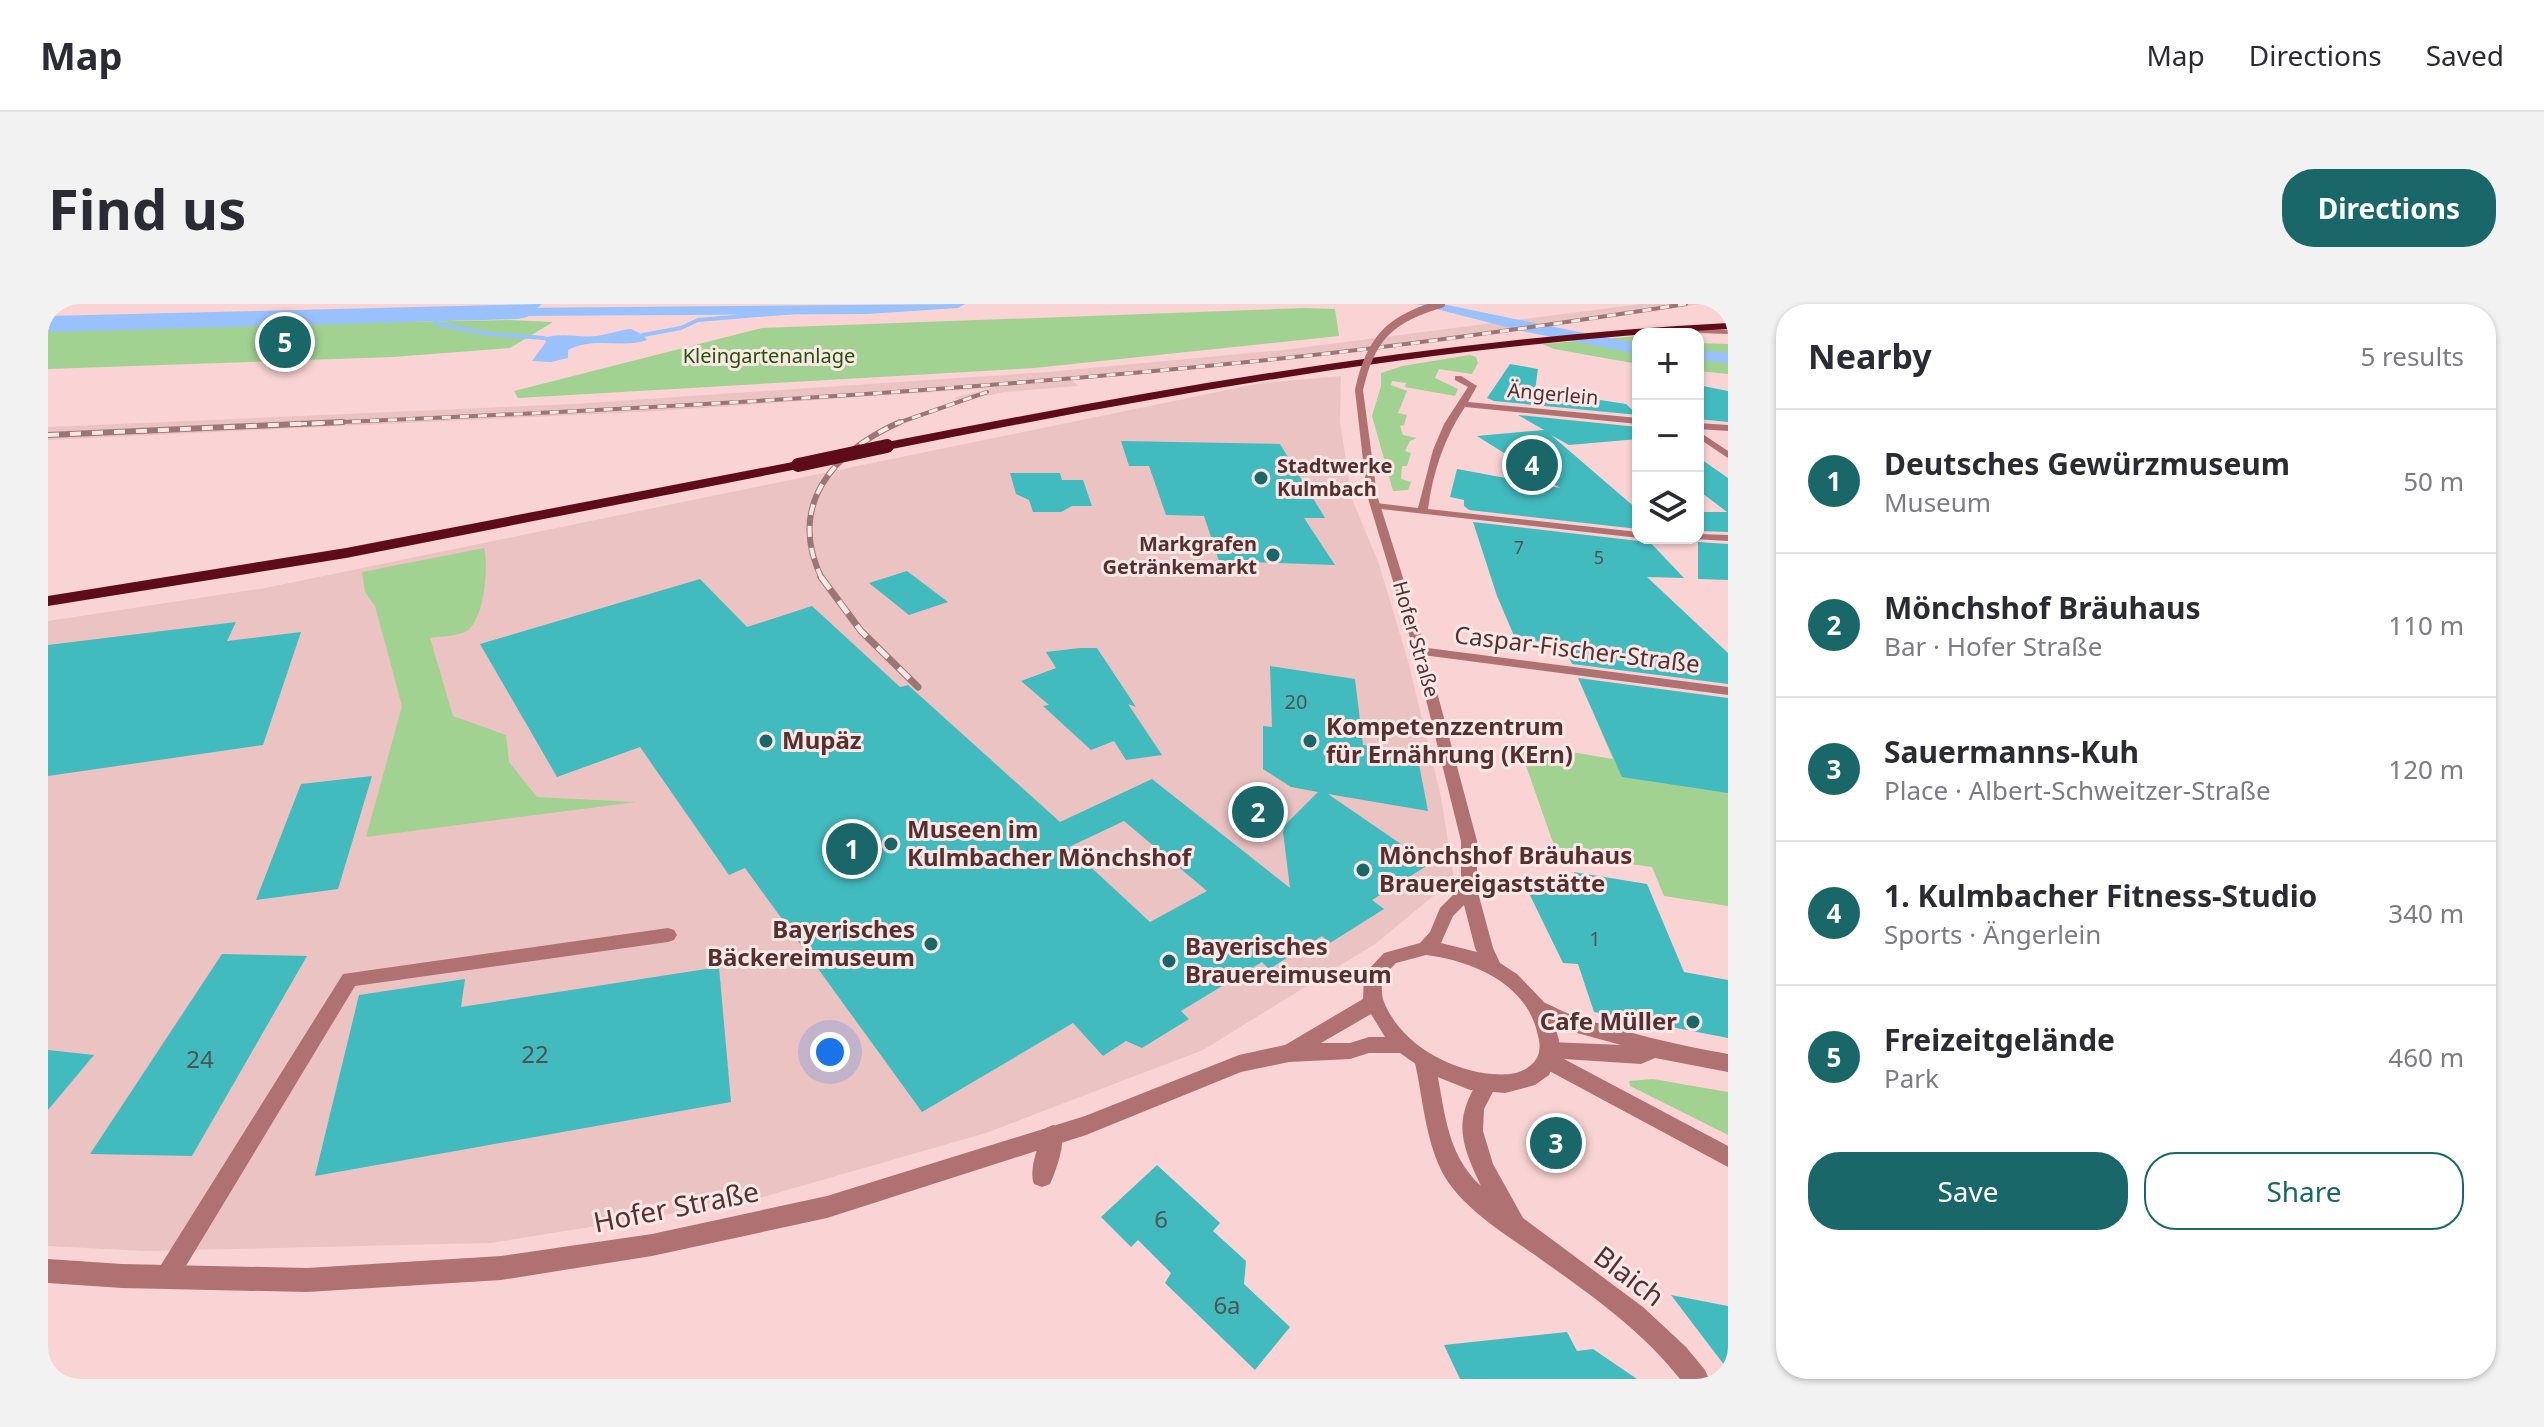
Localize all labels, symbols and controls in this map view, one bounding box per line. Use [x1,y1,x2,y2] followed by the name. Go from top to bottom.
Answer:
[40,29,123,81] text: Map
[2146,36,2205,74] text: Map
[2249,36,2382,74] text: Directions
[2426,36,2504,74] text: Saved
[2282,169,2496,247] button: Directions
[48,170,246,246] text: Find us
[259,312,311,372] pin: 5
[1632,328,1704,544] map controls
[1632,328,1704,400] button: +
[1808,333,1932,379] text: Nearby
[2360,338,2464,374] text: 5 results
[683,342,855,369] park label: Kleingartenanlage
[1507,376,1600,411] street label: Ängerlein
[1632,400,1704,472] button: −
[1506,435,1558,495] pin: 4
[1884,443,2290,484] text: Deutsches Gewürzmuseum
[1277,452,1392,502] place label: Stadtwerke Kulmbach
[1827,463,1841,499] text: 1
[2403,463,2464,499] text: 50 m
[1252,469,1270,487] marker: Stadtwerke Kulmbach
[1632,472,1704,544] button: layers
[1884,484,1991,520] text: Museum
[1103,530,1257,580] place label: Markgrafen Getränkemarkt
[1514,535,1524,559] house number: 7
[1594,545,1604,569] house number: 5
[1264,546,1282,564] marker: Markgrafen Getränkemarkt
[1387,578,1446,700] street label: Hofer Straße
[1884,587,2201,628] text: Mönchshof Bräuhaus
[1827,607,1841,643] text: 2
[2388,607,2464,643] text: 110 m
[1453,617,1702,680] street label: Caspar-Fischer-Straße
[1884,628,2102,664] text: Bar · Hofer Straße
[1285,688,1307,715] house number: 20
[1326,709,1573,770] place label: Kompetenzzentrum für Ernährung (KErn)
[782,723,862,756] place label: Mupäz
[1884,731,2139,772] text: Sauermanns-Kuh
[757,732,775,750] marker: Mupäz
[1301,732,1319,750] marker: Kompetenzzentrum für Ernährung (KErn)
[1827,751,1841,787] text: 3
[2388,751,2464,787] text: 120 m
[1884,772,2271,808] text: Place · Albert-Schweitzer-Straße
[1232,782,1284,842] pin: 2
[907,812,1193,873] place label: Museen im Kulmbacher Mönchshof
[826,819,878,879] pin: 1
[882,835,900,853] marker: Museen im Kulmbacher Mönchshof
[1379,838,1632,899] place label: Mönchshof Bräuhaus Brauereigaststätte
[1354,861,1372,879] marker: Mönchshof Bräuhaus Brauereigaststätte
[1884,875,2317,916] text: 1. Kulmbacher Fitness-Studio
[1827,895,1841,931] text: 4
[2388,895,2464,931] text: 340 m
[707,912,915,973] place label: Bayerisches Bäckereimuseum
[1884,916,2101,952] text: Sports · Ängerlein
[1589,925,1601,952] house number: 1
[1185,929,1392,990] place label: Bayerisches Brauereimuseum
[922,935,940,953] marker: Bayerisches Bäckereimuseum
[1160,952,1178,970] marker: Bayerisches Brauereimuseum
[1540,1004,1677,1037] place label: Cafe Müller
[1684,1013,1702,1031] marker: Cafe Müller
[1884,1019,2115,1060] text: Freizeitgelände
[810,1032,850,1072] your location
[521,1037,549,1070] house number: 22
[1827,1039,1841,1075] text: 5
[2388,1039,2464,1075] text: 460 m
[186,1042,214,1075] house number: 24
[1884,1060,1939,1096] text: Park
[1530,1113,1582,1173] pin: 3
[1808,1152,2128,1230] button: Save
[2144,1152,2464,1230] button: Share
[590,1171,762,1241] street label: Hofer Straße
[1154,1202,1168,1235] house number: 6
[1587,1236,1673,1314] street label: Blaich
[1213,1288,1241,1321] house number: 6a

